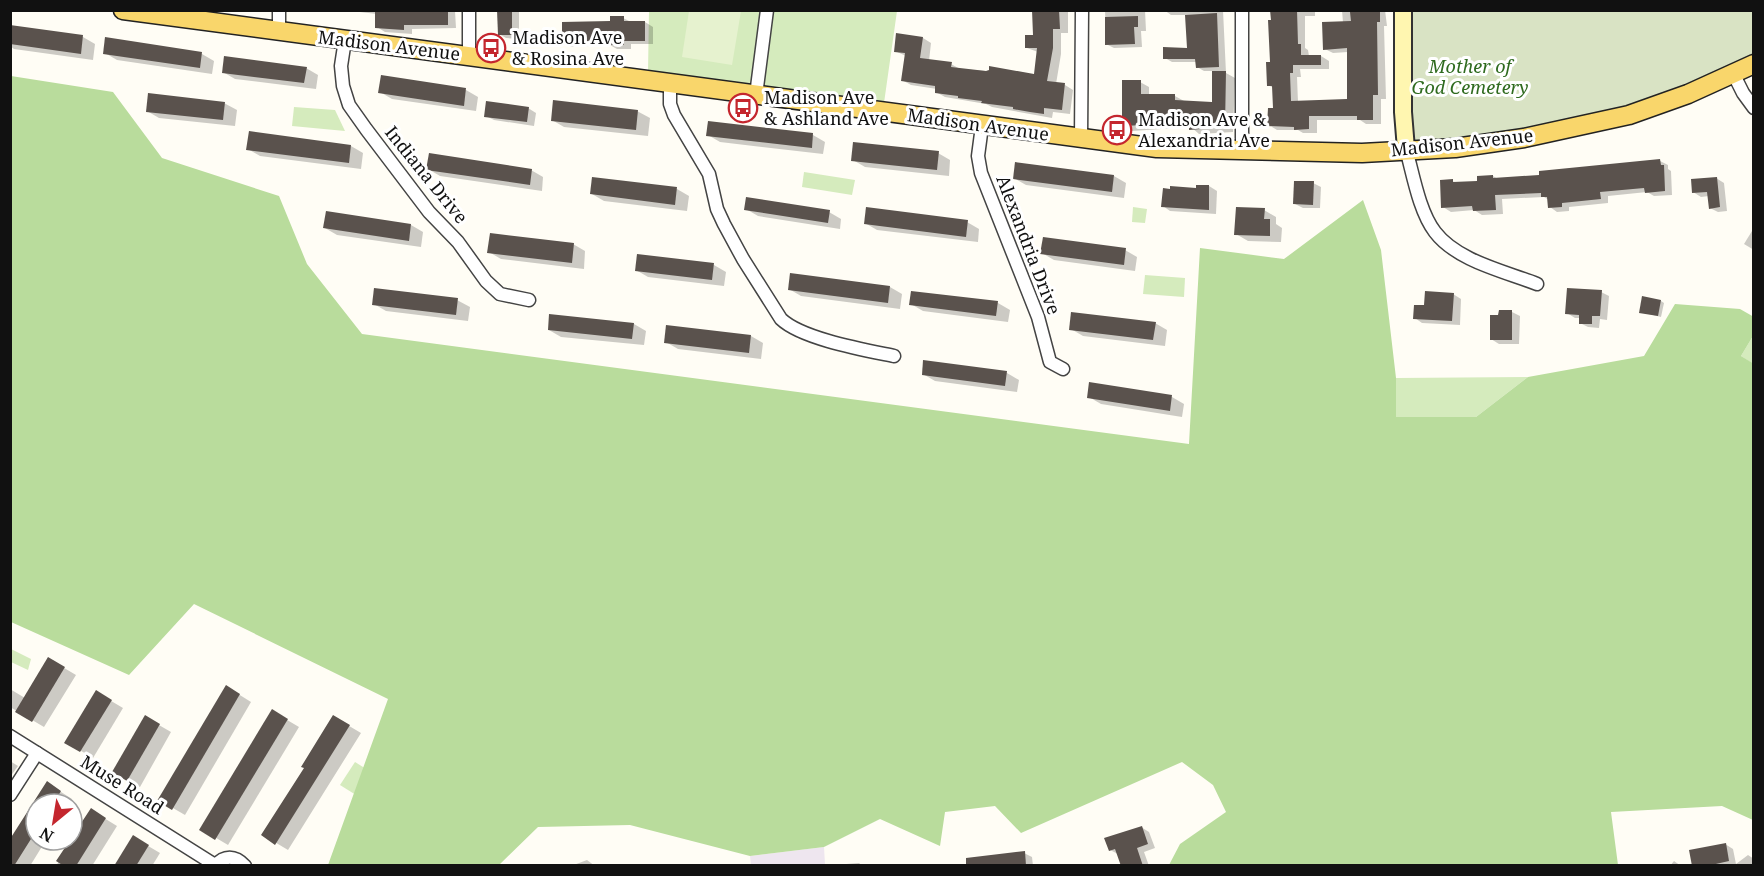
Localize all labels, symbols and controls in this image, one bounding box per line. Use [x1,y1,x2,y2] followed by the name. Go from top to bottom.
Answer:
[317,24,462,66] street label: Madison Avenue
[512,25,624,70] place label: Madison Ave & Rosina Ave
[475,32,507,64] bus stop icon: Madison Ave & Rosina Ave
[1412,54,1528,99] park label: Mother of God Cemetery
[764,85,889,130] place label: Madison Ave & Ashland Ave
[727,92,759,124] bus stop icon: Madison Ave & Ashland Ave
[906,102,1051,146] street label: Madison Avenue
[1138,107,1270,152] place label: Madison Ave & Alexandria Ave
[1101,114,1133,146] bus stop icon: Madison Ave & Alexandria Ave
[380,121,474,228] street label: Indiana Drive
[1390,123,1534,161] street label: Madison Avenue
[991,171,1067,318] street label: Alexandria Drive
[76,749,169,819] street label: Muse Road
[24,792,84,852] north arrow
[35,822,57,848] text: N

